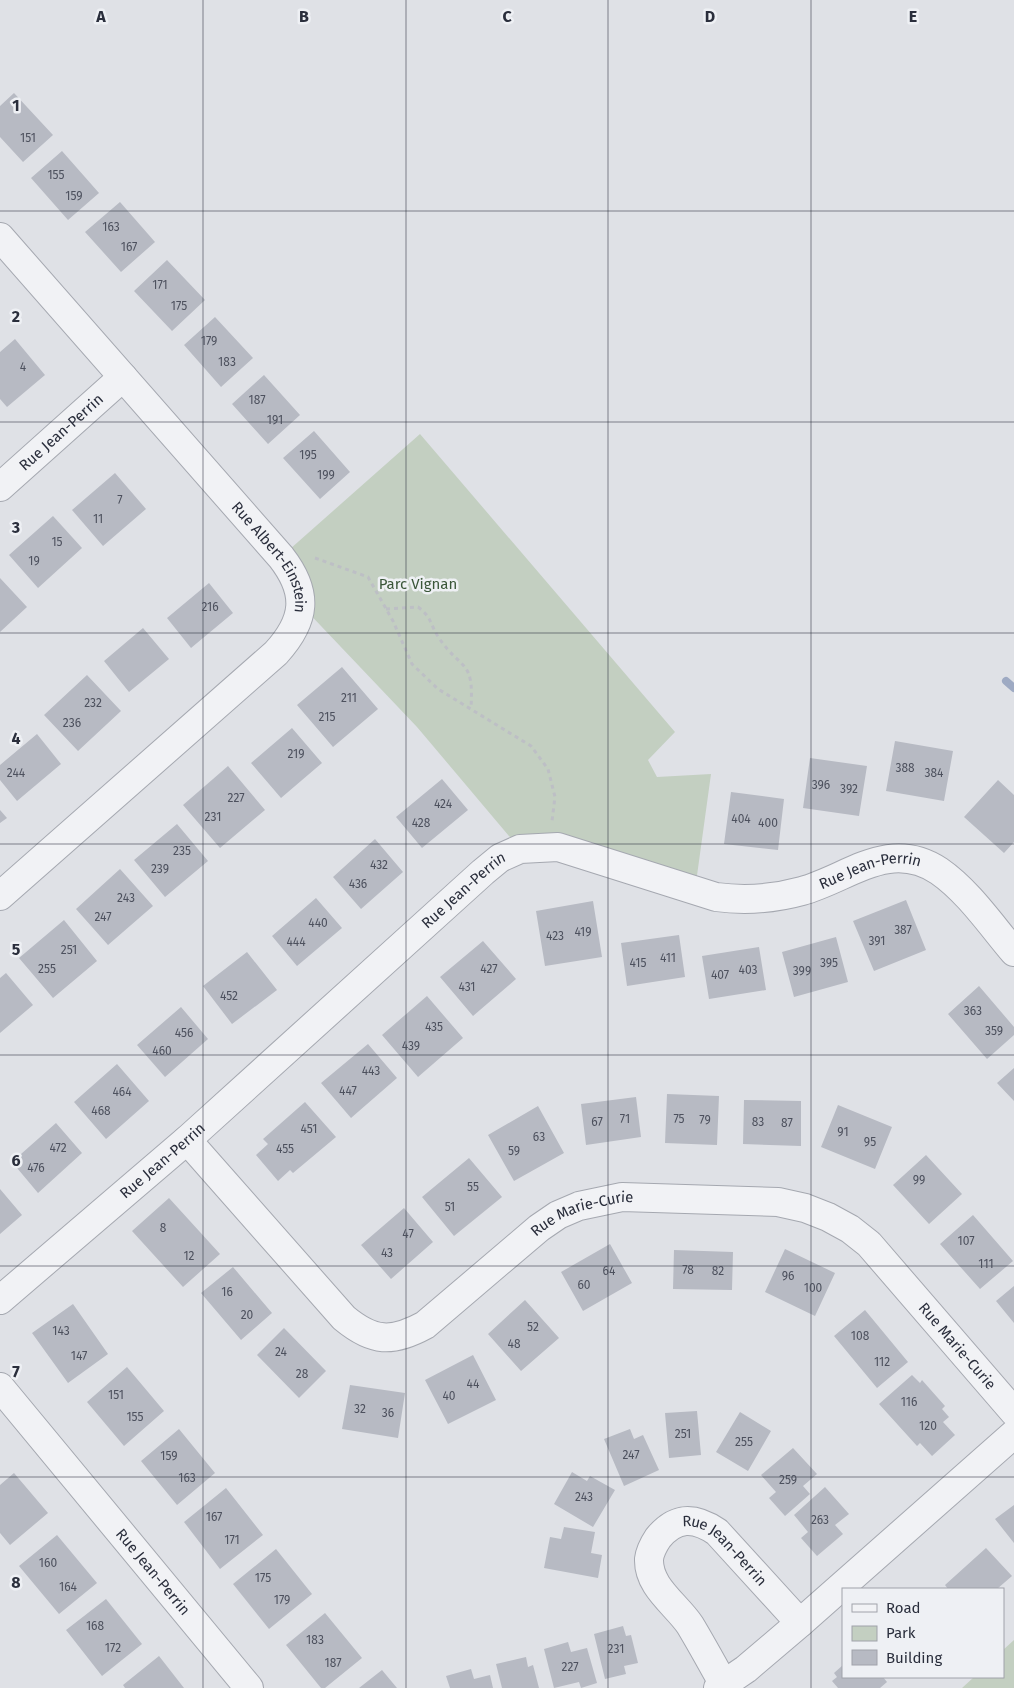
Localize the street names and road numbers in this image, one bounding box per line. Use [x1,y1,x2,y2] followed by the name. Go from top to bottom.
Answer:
[15,390,107,475] street label: Rue Jean-Perrin
[228,498,309,614] street label: Rue Albert-Einstein
[418,848,508,932] street label: Rue Jean-Perrin
[816,849,923,893] street label: Rue Jean-Perrin
[116,1119,209,1202] street label: Rue Jean-Perrin
[527,1188,634,1240] street label: Rue Marie-Curie
[915,1299,1000,1393] street label: Rue Marie-Curie
[682,1512,771,1590] street label: Rue Jean-Perrin
[112,1525,194,1619] street label: Rue Jean-Perrin

